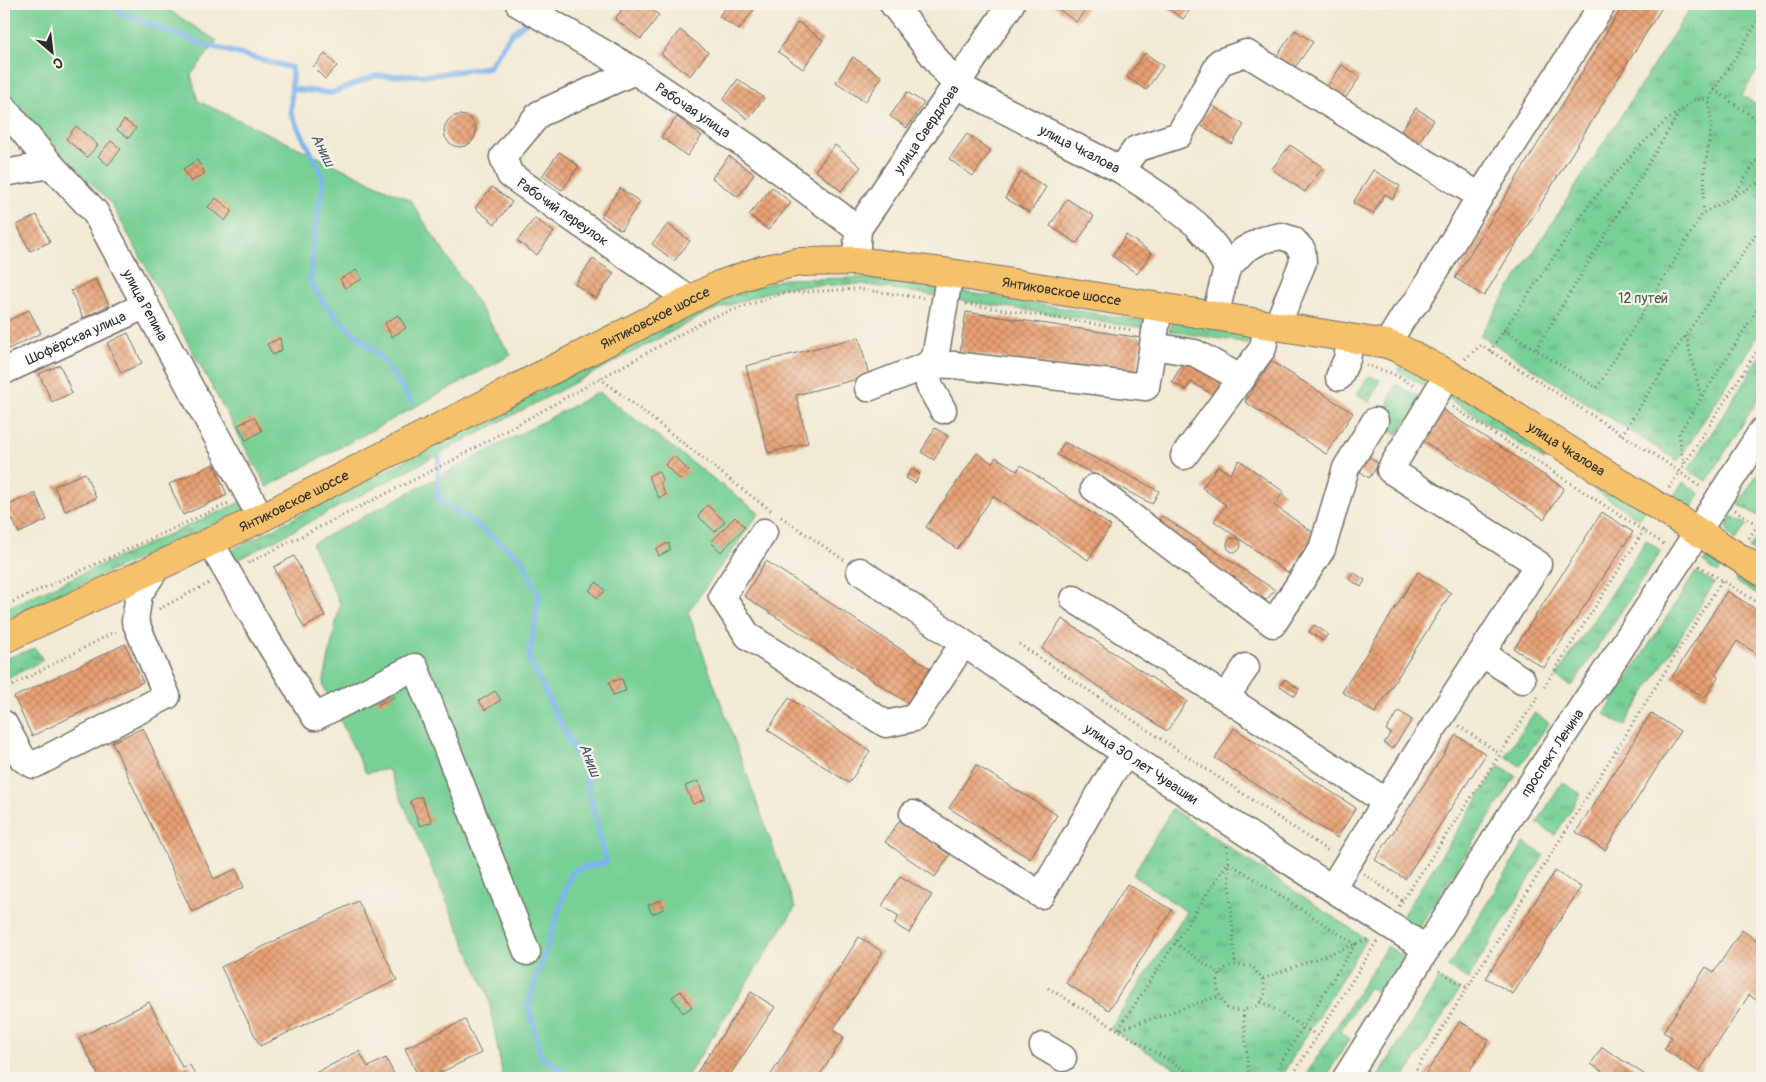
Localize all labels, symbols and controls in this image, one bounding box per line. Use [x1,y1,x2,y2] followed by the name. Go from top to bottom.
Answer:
[28,28,78,78] north arrow
[50,54,66,73] text: С
[652,79,734,142] street label: Рабочая улица
[890,82,963,178] street label: улица Свердлова
[1036,121,1123,177] street label: улица Чкалова
[306,131,339,171] water label: Аниш
[514,175,612,250] street label: Рабочий переулок
[118,266,171,344] street label: улица Репина
[1001,274,1122,310] street label: Янтиковское шоссе
[598,283,713,353] street label: Янтиковское шоссе
[1618,290,1668,307] park label: 12 путей
[23,308,129,369] street label: Шофёрская улица
[1523,418,1608,480] street label: улица Чкалова
[237,467,352,536] street label: Янтиковское шоссе
[1517,706,1587,800] street label: проспект Ленина
[1080,720,1201,808] street label: улица 30 лет Чувашии
[574,741,605,781] water label: Аниш

